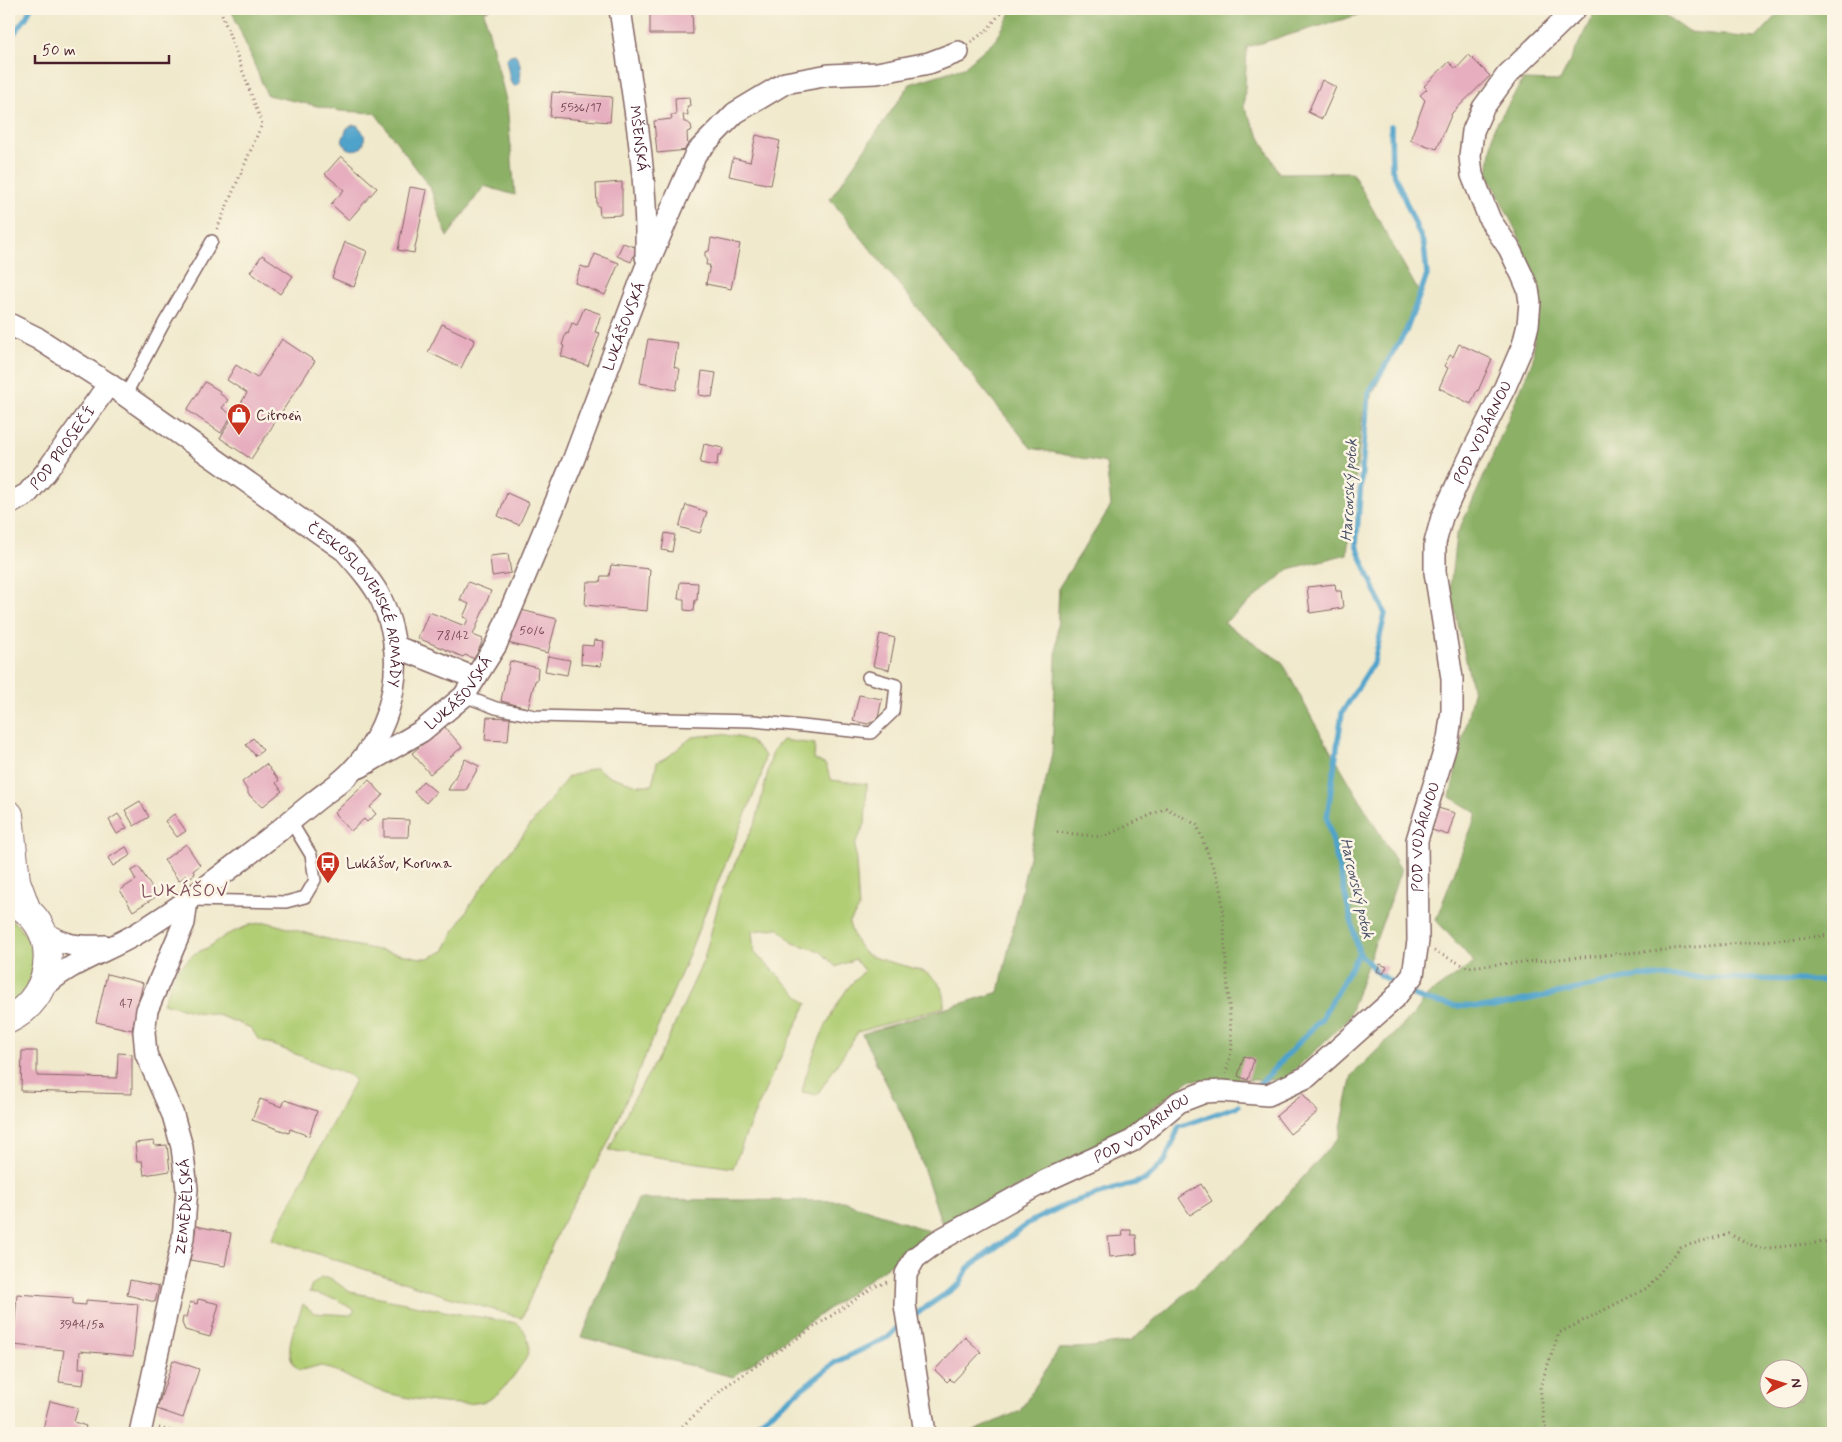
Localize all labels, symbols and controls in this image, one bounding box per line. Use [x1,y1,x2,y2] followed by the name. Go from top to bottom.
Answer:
[35,32,169,64] scale bar
[42,41,76,61] text: 50 m
[560,100,602,116] house number: 5536/17
[624,104,653,173] street label: MŠENSKÁ
[599,279,651,374] street label: LUKÁŠOVSKÁ
[1449,378,1517,487] street label: POD VODÁRNOU
[26,402,101,494] street label: POD PROSEČÍ
[226,402,252,436] shop icon: Citroën
[256,406,302,426] place label: Citroën
[1336,438,1363,542] water label: Harcovský potok
[302,517,405,688] street label: ČESKOSLOVENSKÉ ARMÁDY
[519,623,545,639] house number: 50/6
[437,628,469,644] house number: 78/42
[421,652,497,735] street label: LUKÁŠOVSKÁ
[1408,780,1445,892] street label: POD VODÁRNOU
[1335,836,1378,941] water label: Harcovský potok
[315,850,341,884] bus stop icon: Lukášov, Koruna
[346,854,453,874] place label: Lukášov, Koruna
[141,879,229,903] district label: LUKÁŠOV
[119,996,133,1012] house number: 47
[1091,1090,1192,1168] street label: POD VODÁRNOU
[170,1157,198,1257] street label: ZEMĚDĚLSKÁ
[59,1317,105,1333] house number: 3944/5a
[1760,1360,1810,1410] north arrow
[1787,1378,1805,1388] text: N

